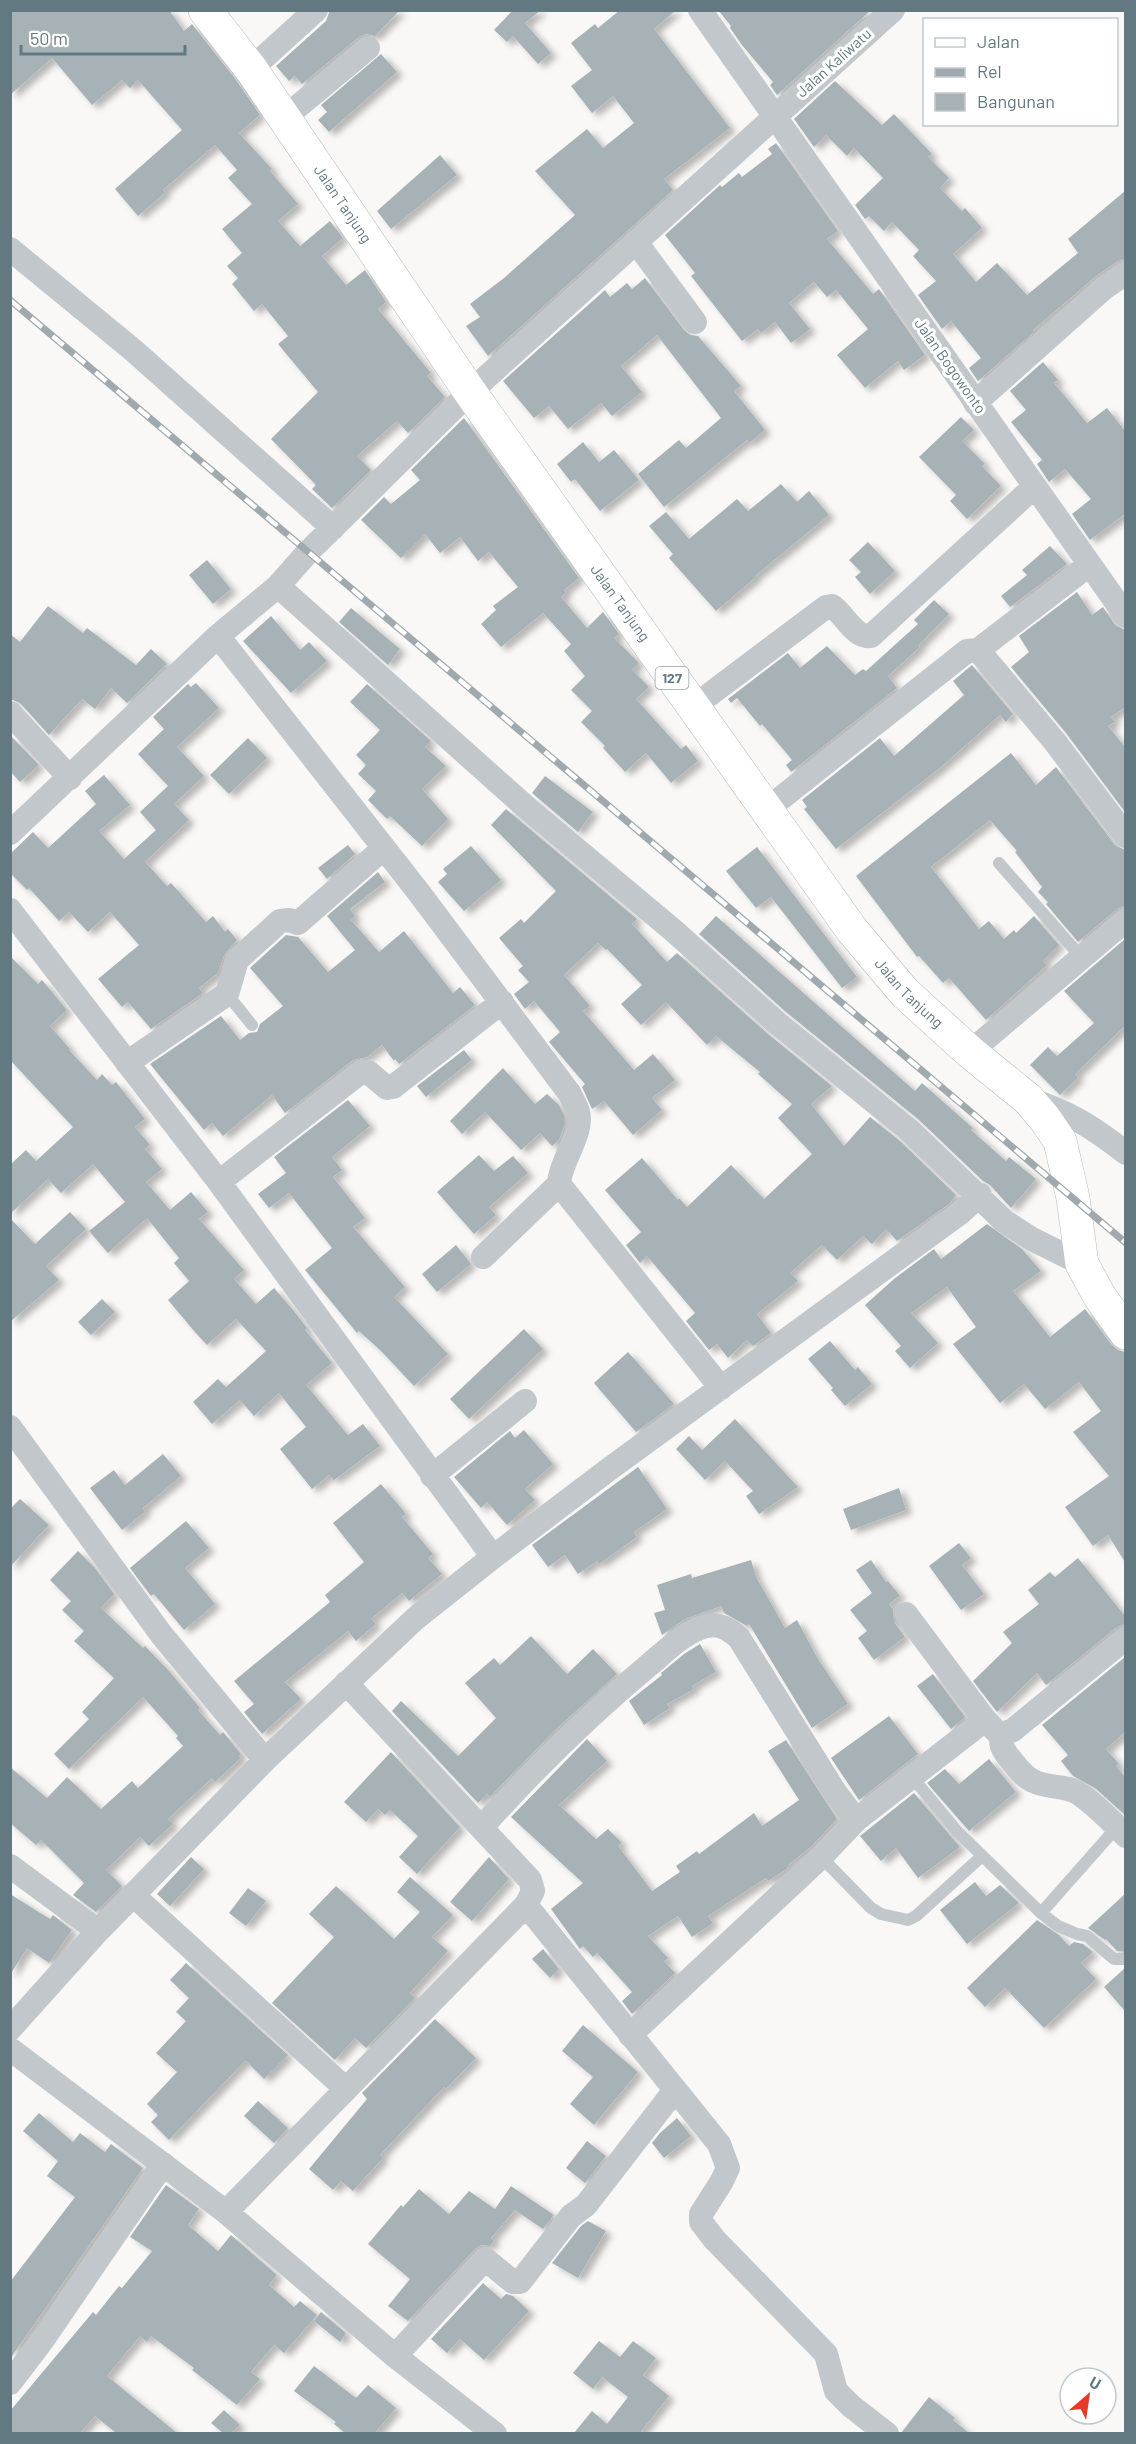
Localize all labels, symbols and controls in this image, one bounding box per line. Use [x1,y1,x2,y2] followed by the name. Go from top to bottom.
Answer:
[21,18,184,56] scale bar
[923,18,1118,126] legend
[792,24,874,101] street label: Jalan Kaliwatu
[30,27,68,49] text: 50 m
[977,30,1020,52] text: Jalan
[977,60,1002,82] text: Rel
[977,90,1055,112] text: Bangunan
[311,161,376,246] street label: Jalan Tanjung
[911,314,990,417] street label: Jalan Bogowonto
[587,560,654,645] street label: Jalan Tanjung
[656,667,688,689] road number: 127
[872,954,947,1031] street label: Jalan Tanjung
[1058,2366,1118,2426] north arrow
[1087,2372,1105,2393] text: U

